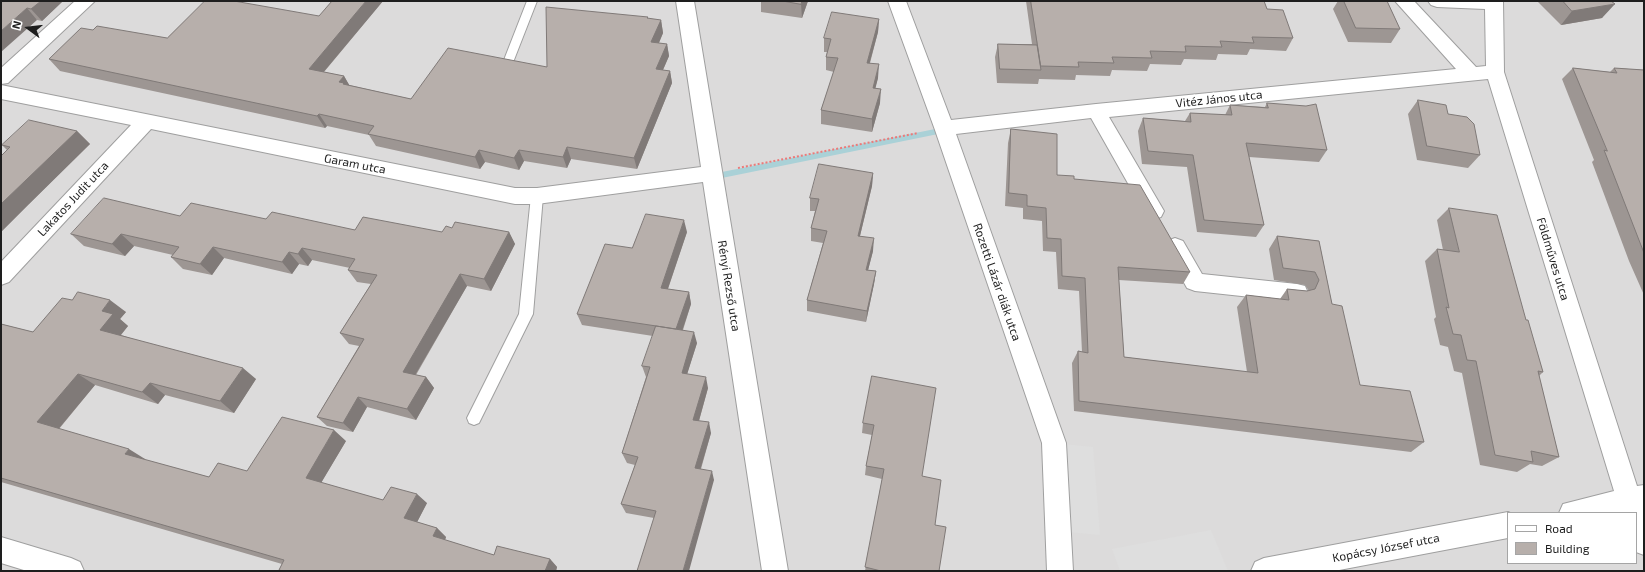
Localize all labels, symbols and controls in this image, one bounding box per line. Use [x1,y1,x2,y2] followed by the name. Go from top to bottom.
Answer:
[8,8,48,48] north arrow
[9,19,23,30] text: N
[1175,87,1263,111] street label: Vitéz János utca
[323,151,387,177] street label: Garam utca
[34,158,112,240] street label: Lakatos Judit utca
[1534,216,1572,302] street label: Földműves utca
[970,221,1024,343] street label: Rozetti Lázár diák utca
[715,239,743,333] street label: Rényi Rezső utca
[1507,512,1637,564] legend
[1545,521,1573,535] text: Road
[1331,531,1441,565] street label: Kopácsy József utca
[1545,541,1589,555] text: Building

